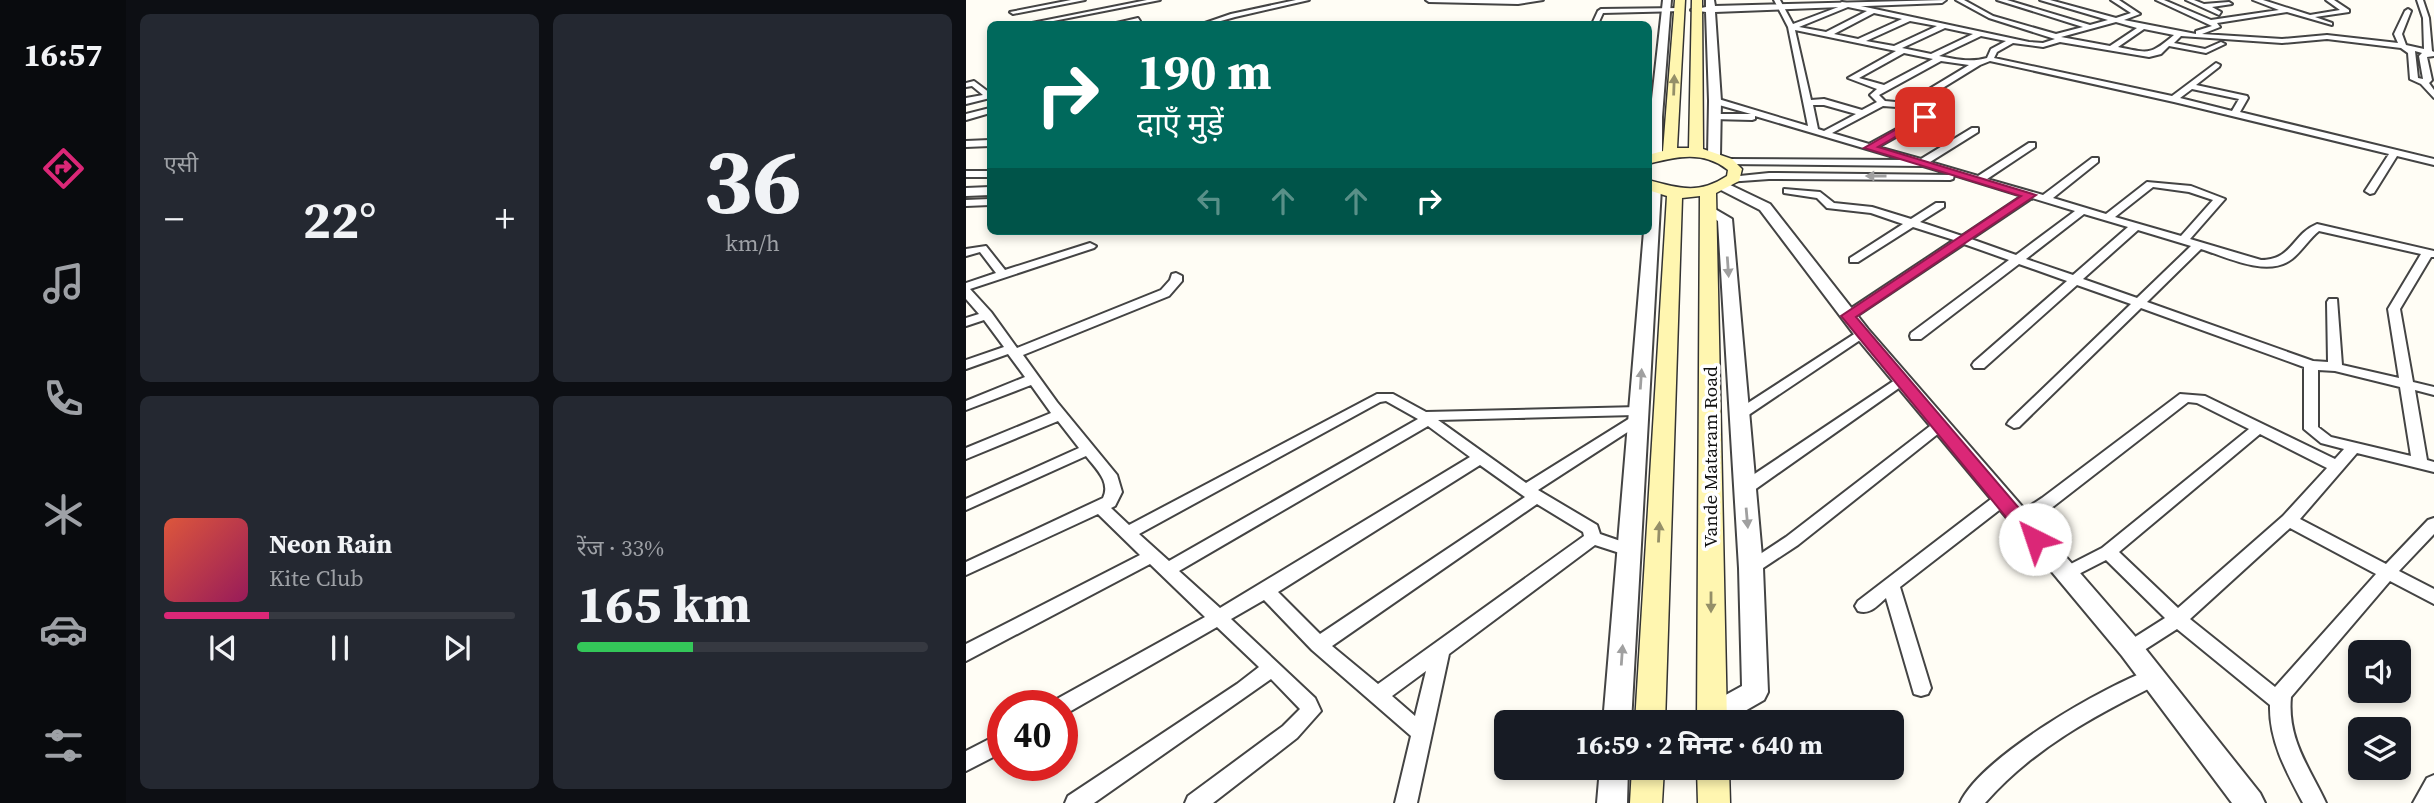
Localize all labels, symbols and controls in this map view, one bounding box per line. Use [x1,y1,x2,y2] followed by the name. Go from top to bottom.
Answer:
[24,33,102,77] text: 16:57
[1137,38,1272,105] text: 190 m
[1022,49,1113,140] icon: right
[1669,74,1680,96] one-way arrow
[1895,87,1955,147] pin
[1906,98,1944,136] icon: arrive
[1137,102,1224,146] text: दाएँ मुड़ें
[703,119,802,243] text: 36
[39,144,88,193] icon: directions
[164,148,198,180] text: एसी
[1864,170,1886,182] one-way arrow
[1191,182,1229,220] icon: left
[1264,182,1302,220] icon: ahead
[1337,182,1375,220] icon: ahead
[1410,182,1448,220] icon: right
[303,184,376,255] text: 22°
[164,193,184,245] text: −
[495,193,515,245] text: +
[725,227,780,259] text: km/h
[1723,256,1734,278] one-way arrow
[39,259,88,308] icon: music
[1697,366,1723,548] street label: Vande Mataram Road
[1636,368,1647,390] one-way arrow
[39,374,88,423] icon: phone
[39,490,88,539] icon: climate
[1998,502,2072,576] position arrow
[1742,508,1753,530] one-way arrow
[1653,521,1664,543] one-way arrow
[269,526,392,562] text: Neon Rain
[577,532,664,564] text: रेंज · 33%
[269,562,364,594] text: Kite Club
[577,568,751,639] text: 165 km
[1705,591,1717,613] one-way arrow
[39,605,88,654] icon: car
[204,629,242,667] icon: previous
[321,629,359,667] icon: pause
[438,629,476,667] icon: next
[2348,640,2411,780] map controls
[2348,640,2411,703] button: sound
[1617,643,1628,665] one-way arrow
[987,690,1078,781] speed limit sign: 40
[2348,717,2411,780] button: layers
[39,721,88,770] icon: filters
[1575,727,1823,763] text: 16:59 · 2 मिनट · 640 m

